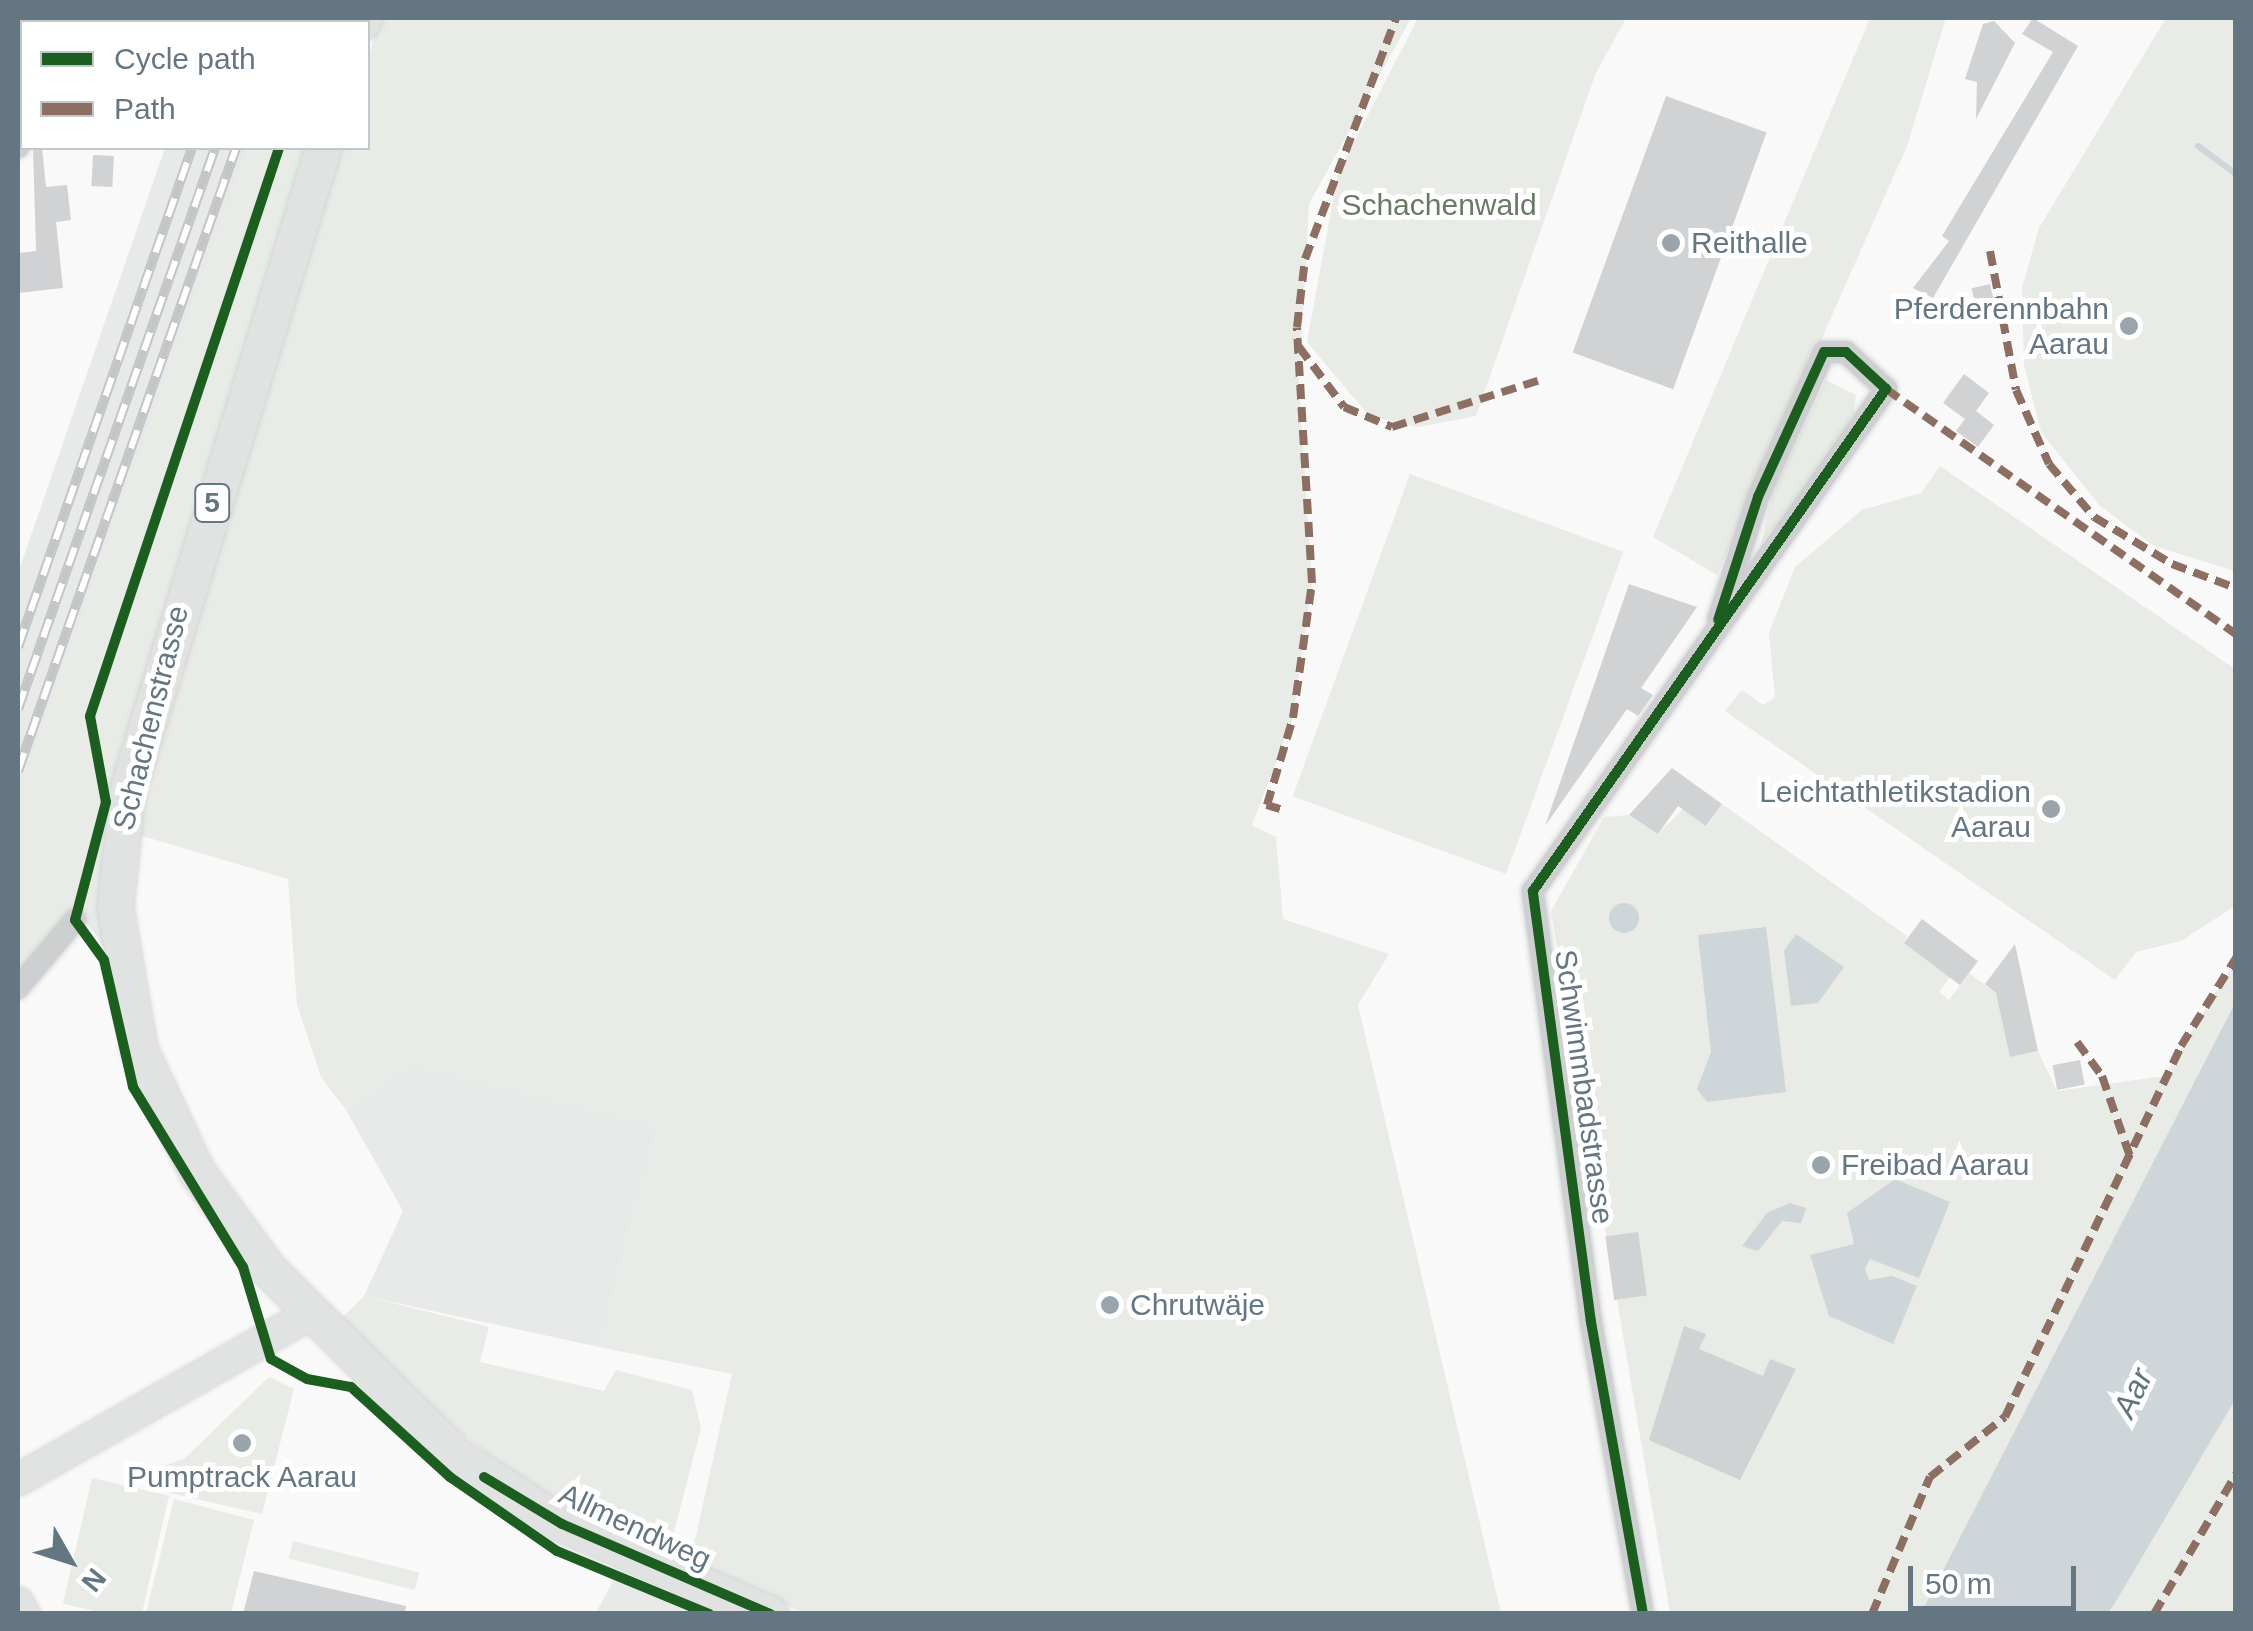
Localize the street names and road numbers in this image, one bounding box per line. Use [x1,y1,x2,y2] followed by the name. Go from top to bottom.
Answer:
[192,480,232,526] road number: 5
[106,602,196,834] street label: Schachenstrasse
[1547,947,1621,1227] street label: Schwimmbadstrasse
[553,1476,717,1578] street label: Allmendweg

